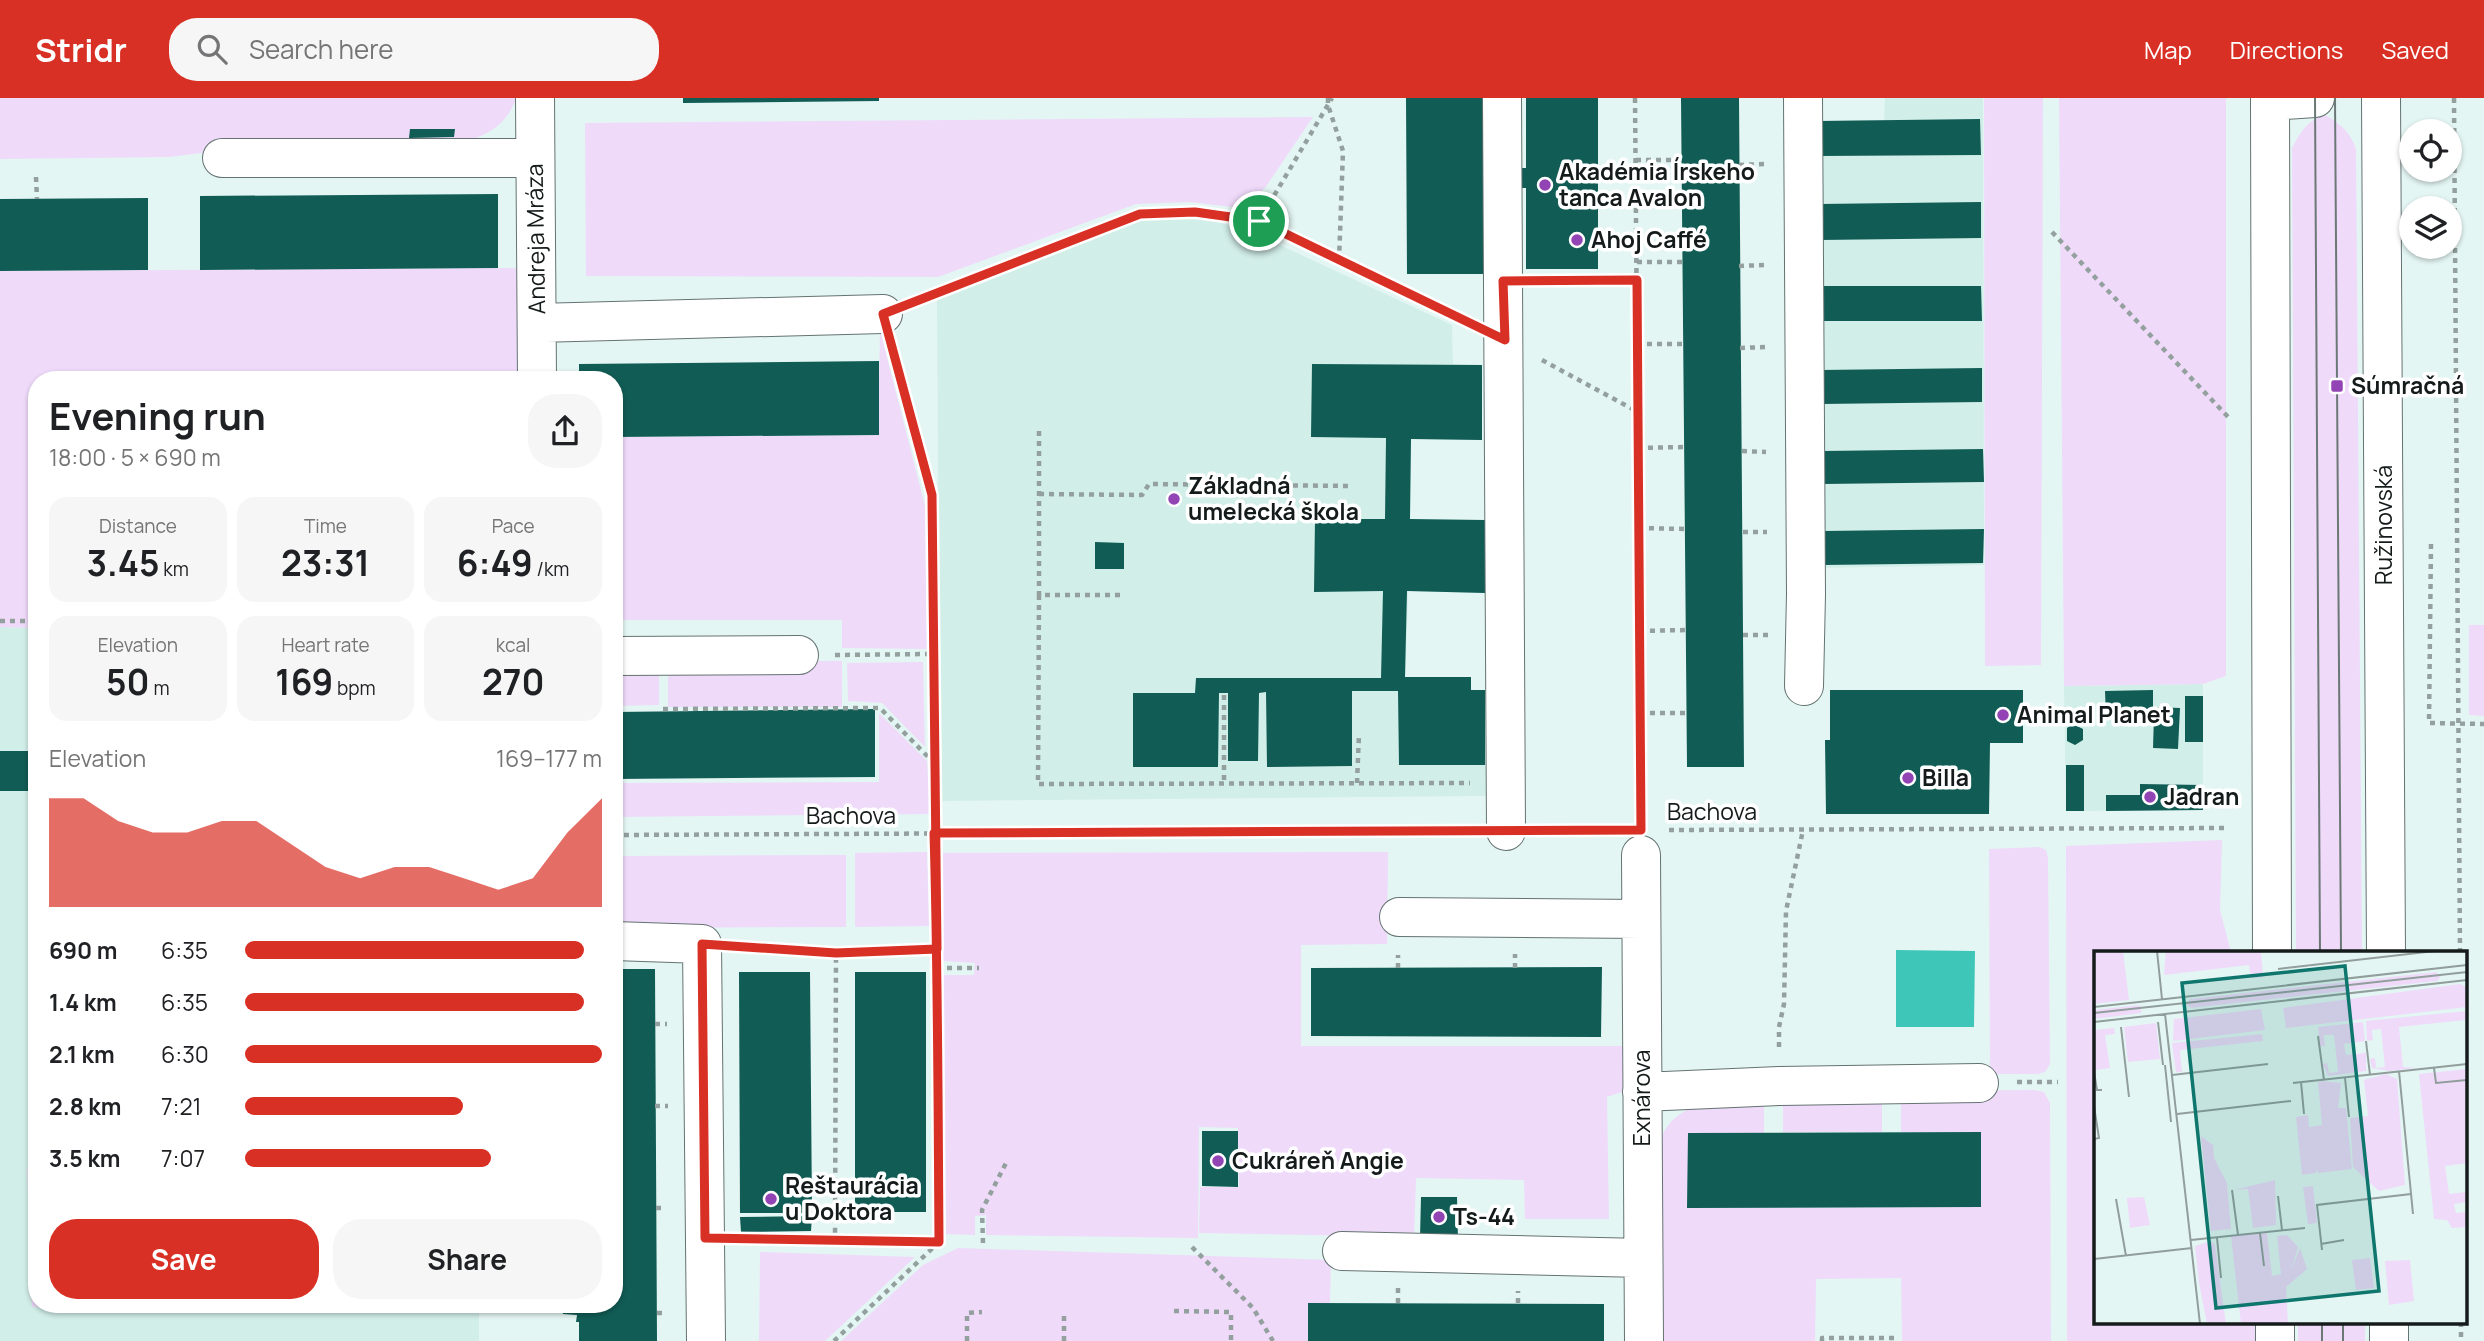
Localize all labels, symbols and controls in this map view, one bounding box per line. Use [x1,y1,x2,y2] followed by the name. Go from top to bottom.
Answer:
[169,18,659,81] search box
[35,27,127,72] text: Stridr
[193,30,231,68] icon: search
[249,31,393,67] text: Search here
[2144,33,2192,66] text: Map
[2230,33,2343,66] text: Directions
[2381,33,2449,66] text: Saved
[2399,119,2462,259] map controls
[2399,119,2462,182] button: locate
[1559,155,1755,213] place label: Akadémia Írskeho tanca Avalon
[518,163,552,315] street label: Andreja Mráza
[1537,177,1553,193] marker: Akadémia Írskeho tanca Avalon
[1229,191,1289,251] pin
[2399,196,2462,259] button: layers
[1240,202,1278,240] icon: arrive
[1591,223,1707,255] place label: Ahoj Caffé
[1569,232,1585,248] marker: Ahoj Caffé
[2351,369,2464,401] place label: Súmračná
[2329,378,2345,394] marker: Súmračná
[49,389,266,441] text: Evening run
[528,394,602,468] button: share
[49,441,221,473] text: 18:00 · 5 × 690 m
[2367,465,2399,585] street label: Ružinovská
[1188,469,1359,527] place label: Základná umelecká škola
[1166,491,1182,507] marker: Základná umelecká škola
[99,513,177,539] text: Distance
[304,513,347,539] text: Time
[492,513,535,539] text: Pace
[87,539,160,587] text: 3.45
[281,539,370,587] text: 23:31
[457,539,533,587] text: 6:49
[160,556,189,582] text: km
[533,556,569,582] text: /km
[98,632,178,658] text: Elevation
[281,632,370,658] text: Heart rate
[496,632,531,658] text: kcal
[106,658,150,706] text: 50
[275,658,333,706] text: 169
[482,658,544,706] text: 270
[150,675,170,701] text: m
[333,675,376,701] text: bpm
[2017,698,2171,730] place label: Animal Planet
[1995,707,2011,723] marker: Animal Planet
[49,742,146,774] text: Elevation
[496,742,602,774] text: 169–177 m
[1922,761,1969,793] place label: Billa
[1900,770,1916,786] marker: Billa
[2164,780,2239,812] place label: Jadran
[2142,789,2158,805] marker: Jadran
[1667,795,1757,827] street label: Bachova
[806,799,896,831] street label: Bachova
[49,934,117,966] text: 690 m
[161,934,208,966] text: 6:35
[2094,951,2466,1324] inset map
[49,986,117,1018] text: 1.4 km
[161,986,208,1018] text: 6:35
[49,1038,115,1070] text: 2.1 km
[161,1038,209,1070] text: 6:30
[1625,1050,1657,1146] street label: Exnárova
[49,1090,121,1122] text: 2.8 km
[161,1090,202,1122] text: 7:21
[49,1142,120,1174] text: 3.5 km
[161,1142,205,1174] text: 7:07
[1232,1144,1404,1176] place label: Cukráreň Angie
[1210,1153,1226,1169] marker: Cukráreň Angie
[785,1169,919,1227] place label: Reštaurácia u Doktora
[763,1191,779,1207] marker: Reštaurácia u Doktora
[1453,1200,1515,1232] place label: Ts-44
[1431,1209,1447,1225] marker: Ts-44
[49,1219,319,1299] button: Save
[333,1219,602,1299] button: Share

